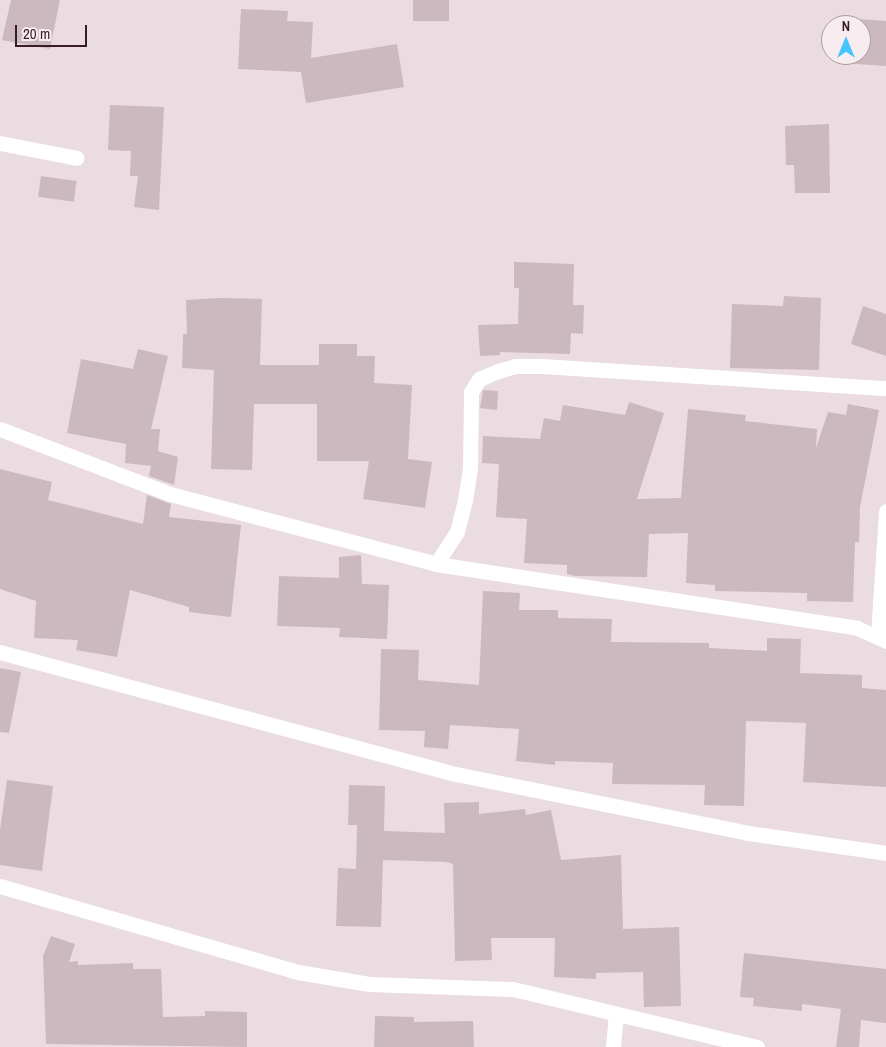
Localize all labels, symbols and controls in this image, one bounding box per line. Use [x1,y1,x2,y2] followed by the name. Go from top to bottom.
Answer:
[18,15,90,47] scale bar
[821,15,871,65] north arrow
[842,17,850,35] text: N
[23,23,50,44] text: 20 m

